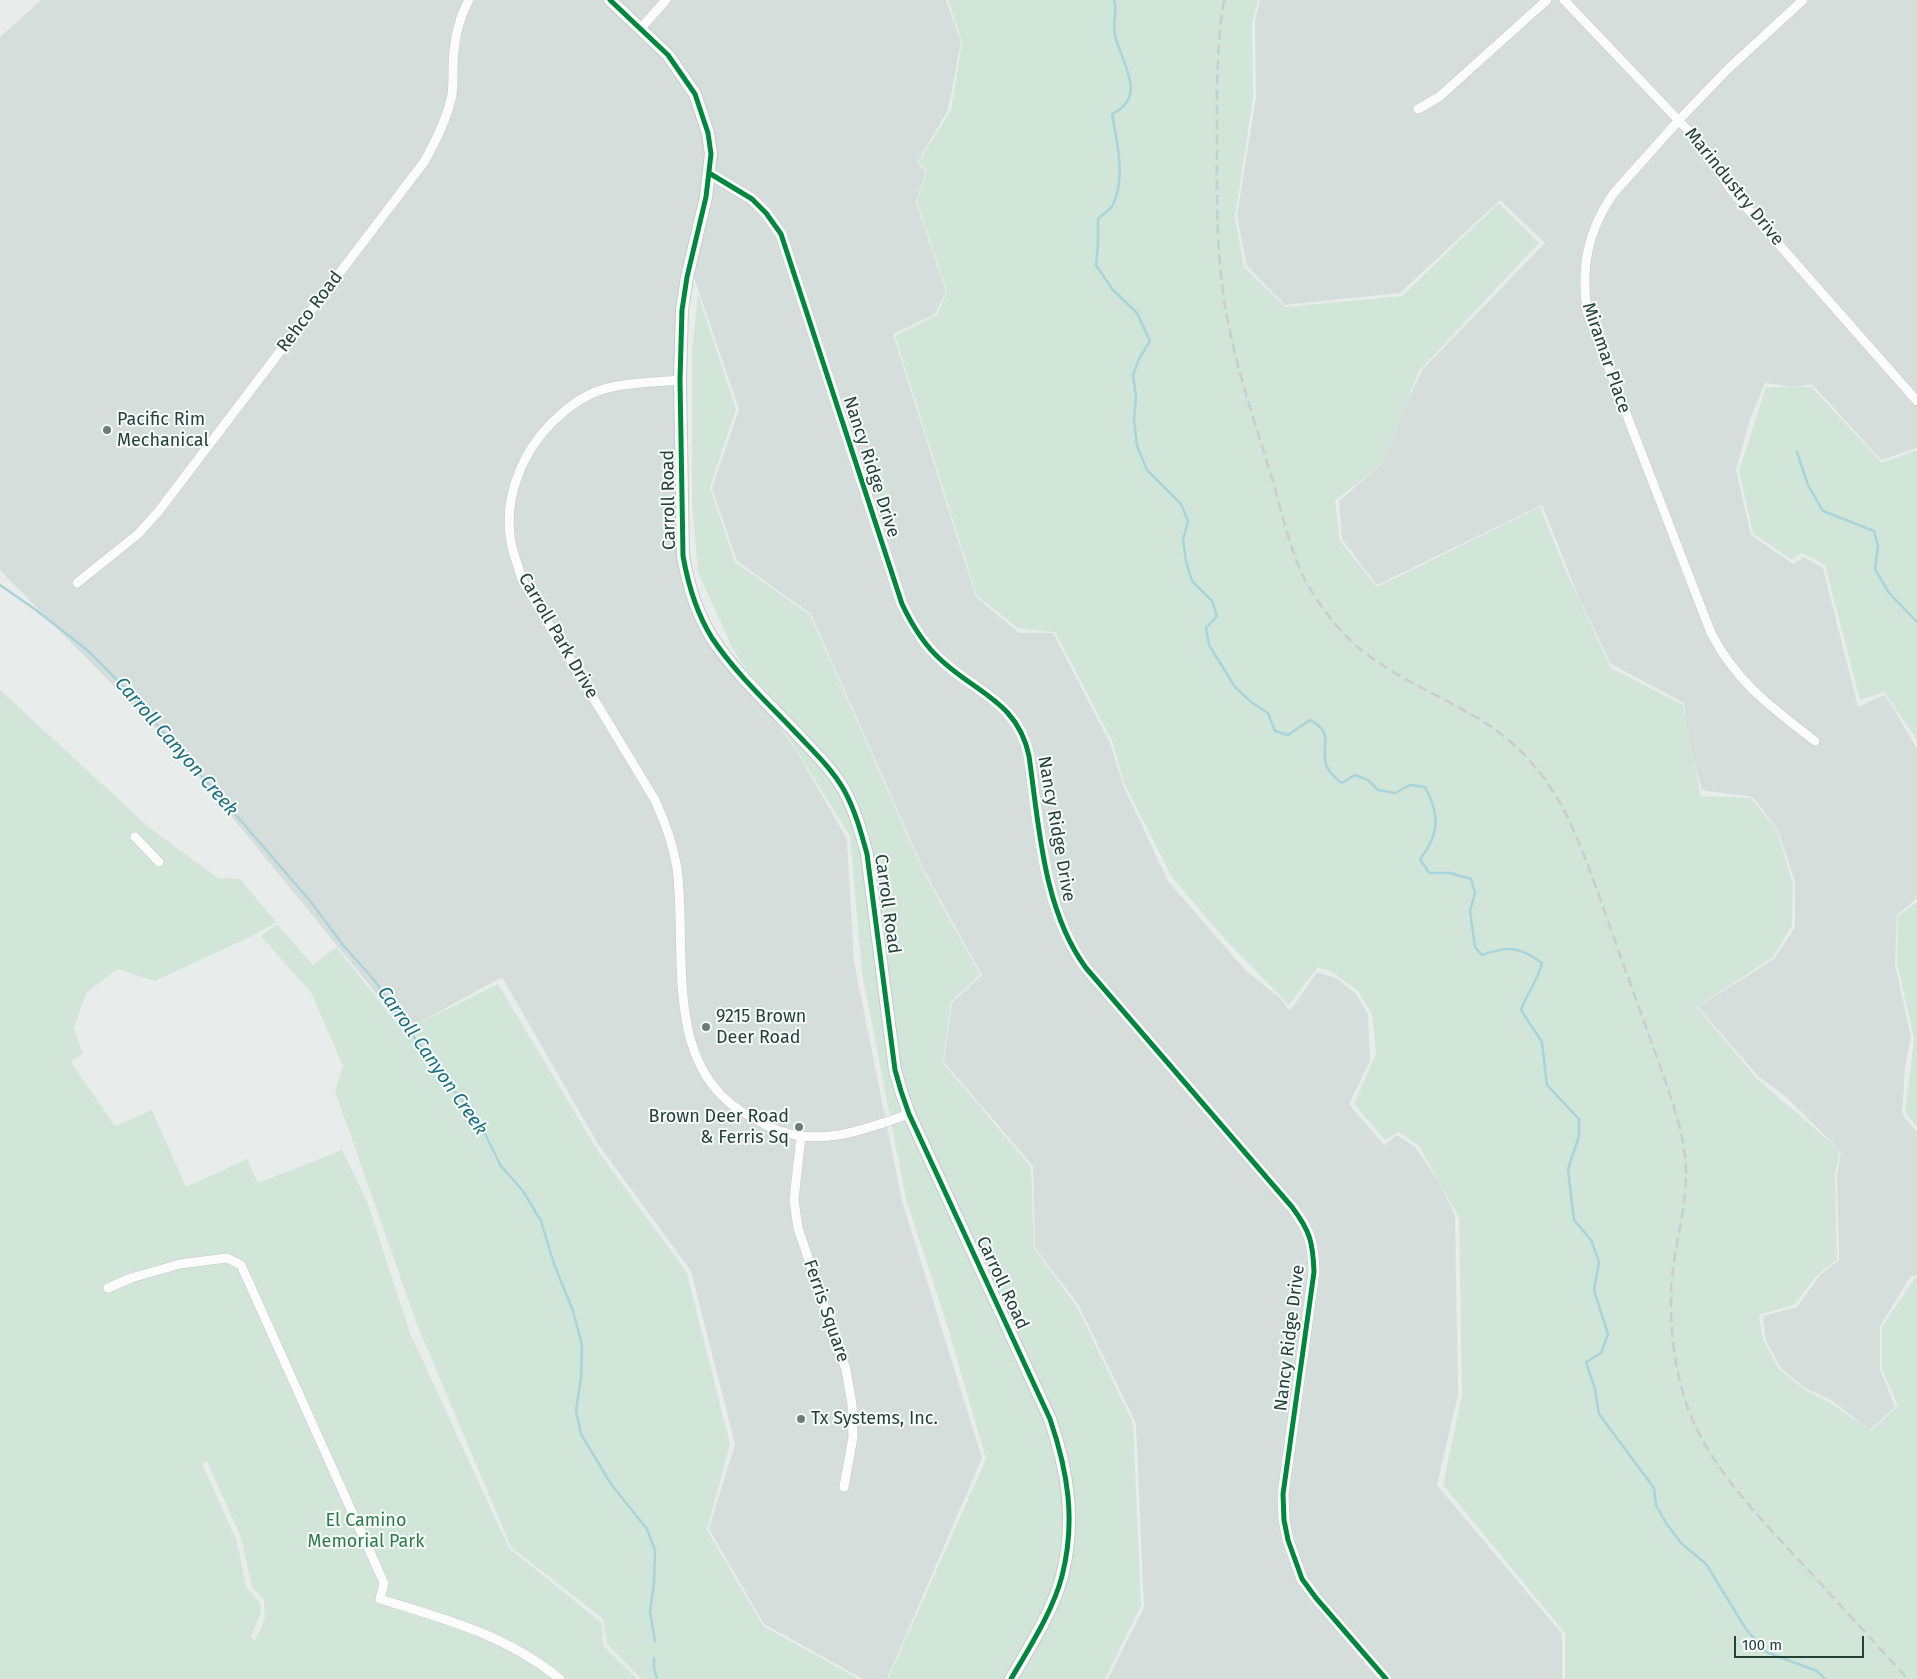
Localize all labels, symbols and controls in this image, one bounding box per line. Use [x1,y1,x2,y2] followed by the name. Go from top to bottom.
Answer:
[1680,124,1788,250] street label: Marindustry Drive
[272,267,348,357] street label: Rehco Road
[1577,300,1635,416] street label: Miramar Place
[838,394,904,540] street label: Nancy Ridge Drive
[117,409,209,452] place label: Pacific Rim Mechanical
[101,424,113,436] marker: Pacific Rim Mechanical
[657,450,681,550] street label: Carroll Road
[513,569,603,703] street label: Carroll Park Drive
[109,673,243,821] water label: Carroll Canyon Creek
[1033,755,1079,903] street label: Nancy Ridge Drive
[869,853,905,955] street label: Carroll Road
[372,982,492,1140] water label: Carroll Canyon Creek
[716,1006,806,1048] place label: 9215 Brown Deer Road
[700,1021,712,1033] marker: 9215 Brown Deer Road
[648,1106,789,1148] place label: Brown Deer Road & Ferris Sq
[793,1121,805,1133] marker: Brown Deer Road & Ferris Sq
[971,1233,1033,1333] street label: Carroll Road
[798,1257,854,1365] street label: Ferris Square
[1270,1264,1310,1412] street label: Nancy Ridge Drive
[811,1408,938,1430] place label: Tx Systems, Inc.
[795,1413,807,1425] marker: Tx Systems, Inc.
[308,1510,424,1552] park label: El Camino Memorial Park
[1737,1626,1867,1658] scale bar
[1742,1636,1782,1654] text: 100 m

